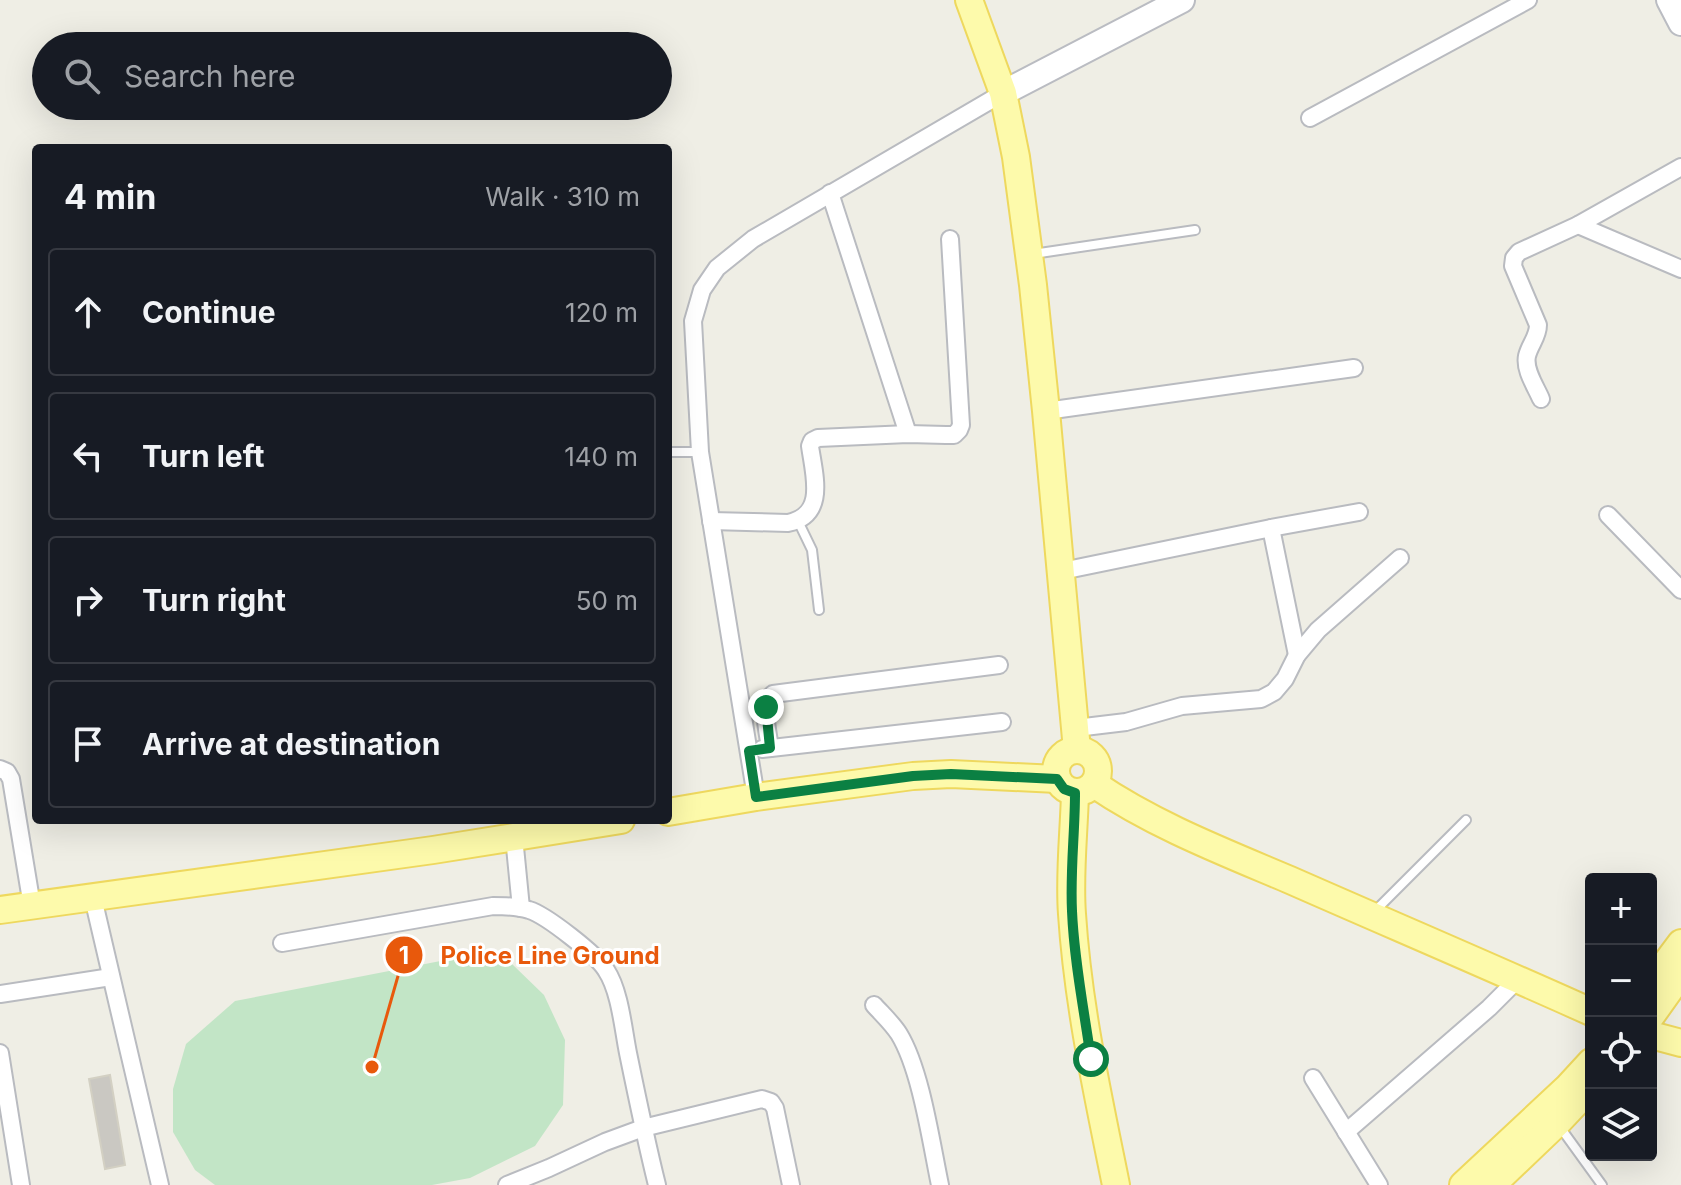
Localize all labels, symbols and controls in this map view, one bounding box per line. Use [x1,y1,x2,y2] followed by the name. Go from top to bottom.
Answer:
[32,32,672,120] search box
[60,54,104,98] icon: search
[124,58,296,94] text: Search here
[64,176,156,217] text: 4 min
[485,181,640,212] text: Walk · 310 m
[66,290,110,334] icon: ahead
[142,294,276,330] text: Continue
[565,297,638,328] text: 120 m
[66,434,110,478] icon: left
[142,438,264,474] text: Turn left
[564,441,638,472] text: 140 m
[66,578,110,622] icon: right
[142,582,286,618] text: Turn right
[576,585,638,616] text: 50 m
[748,689,784,725] route end
[66,722,110,766] icon: arrive
[142,726,440,762] text: Arrive at destination
[1585,873,1657,1161] map controls
[1585,873,1657,945] button: +
[384,931,675,979] callout: Police Line Ground
[399,941,409,970] text: 1
[440,941,660,970] text: Police Line Ground
[1585,945,1657,1017] button: −
[1585,1017,1657,1089] button: locate
[1073,1041,1109,1077] route start
[1585,1089,1657,1161] button: layers

